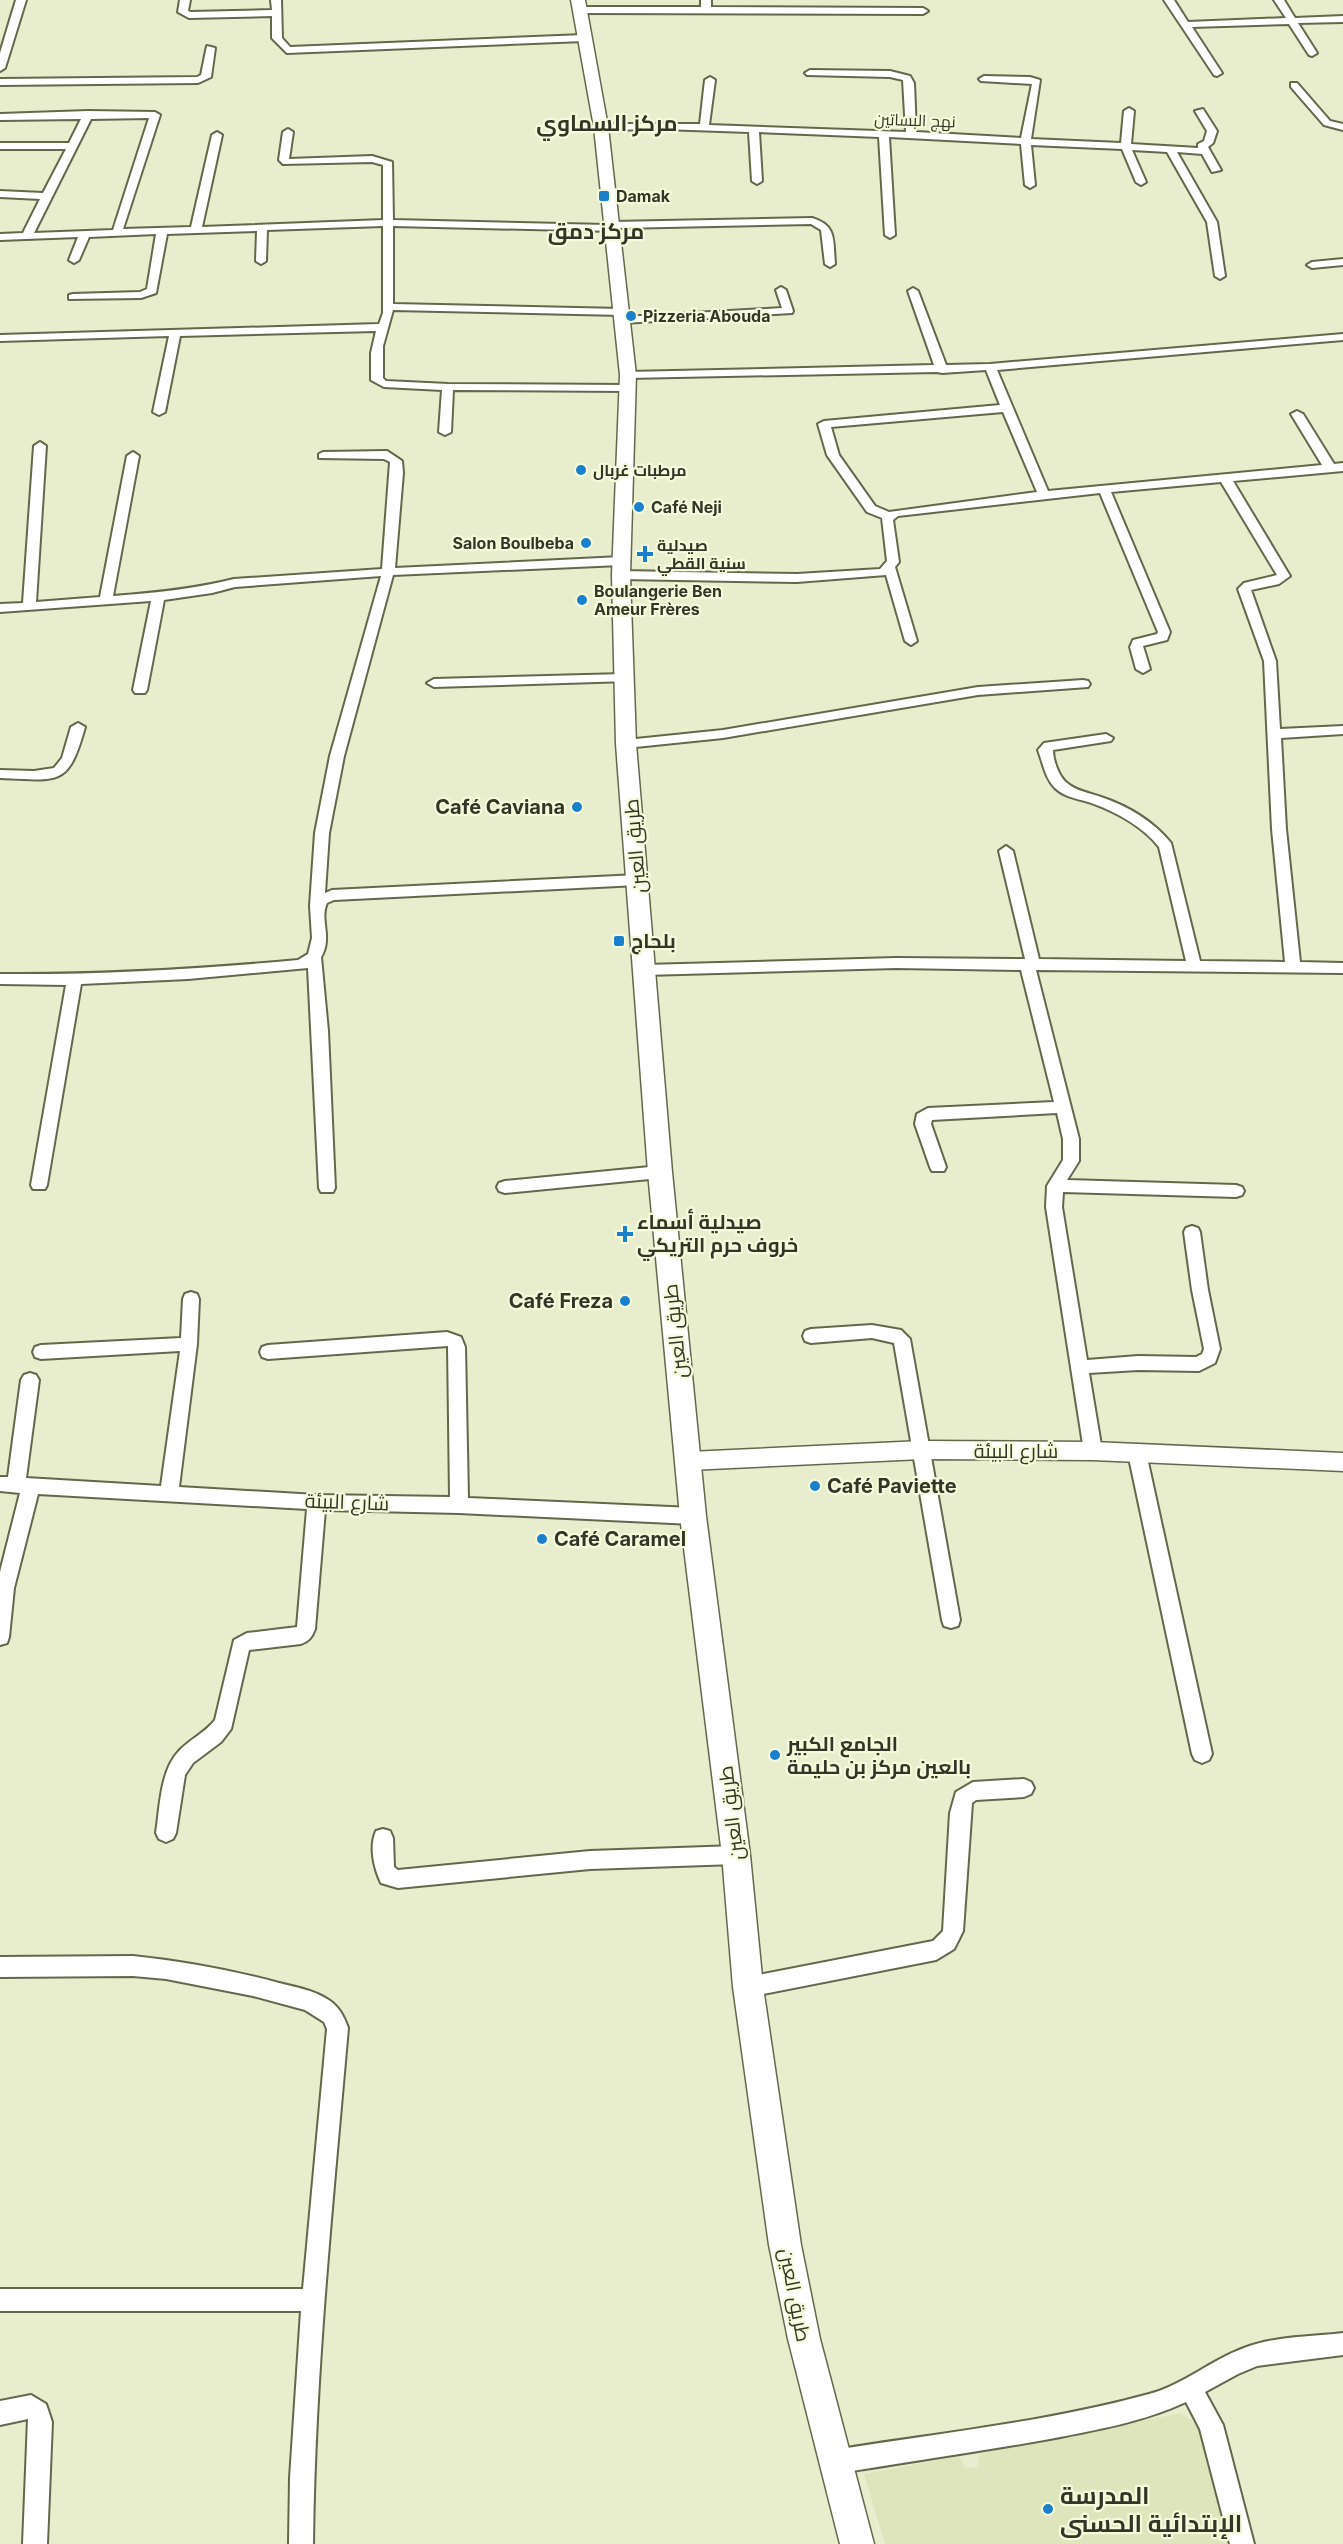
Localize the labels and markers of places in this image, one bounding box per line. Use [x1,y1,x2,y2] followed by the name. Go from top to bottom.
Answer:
[616,186,671,206] place label: Damak
[597,189,611,203] marker: Damak
[643,306,770,326] place label: Pizzeria Abouda
[624,309,638,323] marker: Pizzeria Abouda
[593,460,687,480] place label: مرطبات غربال
[574,463,588,477] marker: مرطبات غربال
[651,497,722,517] place label: Café Neji
[632,500,646,514] marker: Café Neji
[452,533,574,553] place label: Salon Boulbeba
[657,535,746,576] place label: صيدلية سنية القطي
[579,536,593,550] marker: Salon Boulbeba
[638,547,652,561] marker: صيدلية سنية القطي
[594,581,722,619] place label: Boulangerie Ben Ameur Frères
[575,593,589,607] marker: Boulangerie Ben Ameur Frères
[435,795,565,819] place label: Café Caviana
[570,800,584,814] marker: Café Caviana
[631,929,676,955] place label: بلحاج
[612,934,626,948] marker: بلحاج
[637,1208,798,1261] place label: صيدلية أسماء خروف حرم التريكي
[618,1227,632,1241] marker: صيدلية أسماء خروف حرم التريكي
[509,1289,613,1313] place label: Café Freza
[618,1294,632,1308] marker: Café Freza
[827,1474,957,1498] place label: Café Paviette
[808,1479,822,1493] marker: Café Paviette
[554,1527,686,1551] place label: Café Caramel
[535,1532,549,1546] marker: Café Caramel
[786,1732,971,1779] place label: الجامع الكبير بالعين مركز بن حليمة
[768,1748,782,1762] marker: الجامع الكبير بالعين مركز بن حليمة
[1060,2481,1242,2539] place label: المدرسة الإبتدائية الحسنى
[1041,2502,1055,2516] marker: المدرسة الإبتدائية الحسنى

